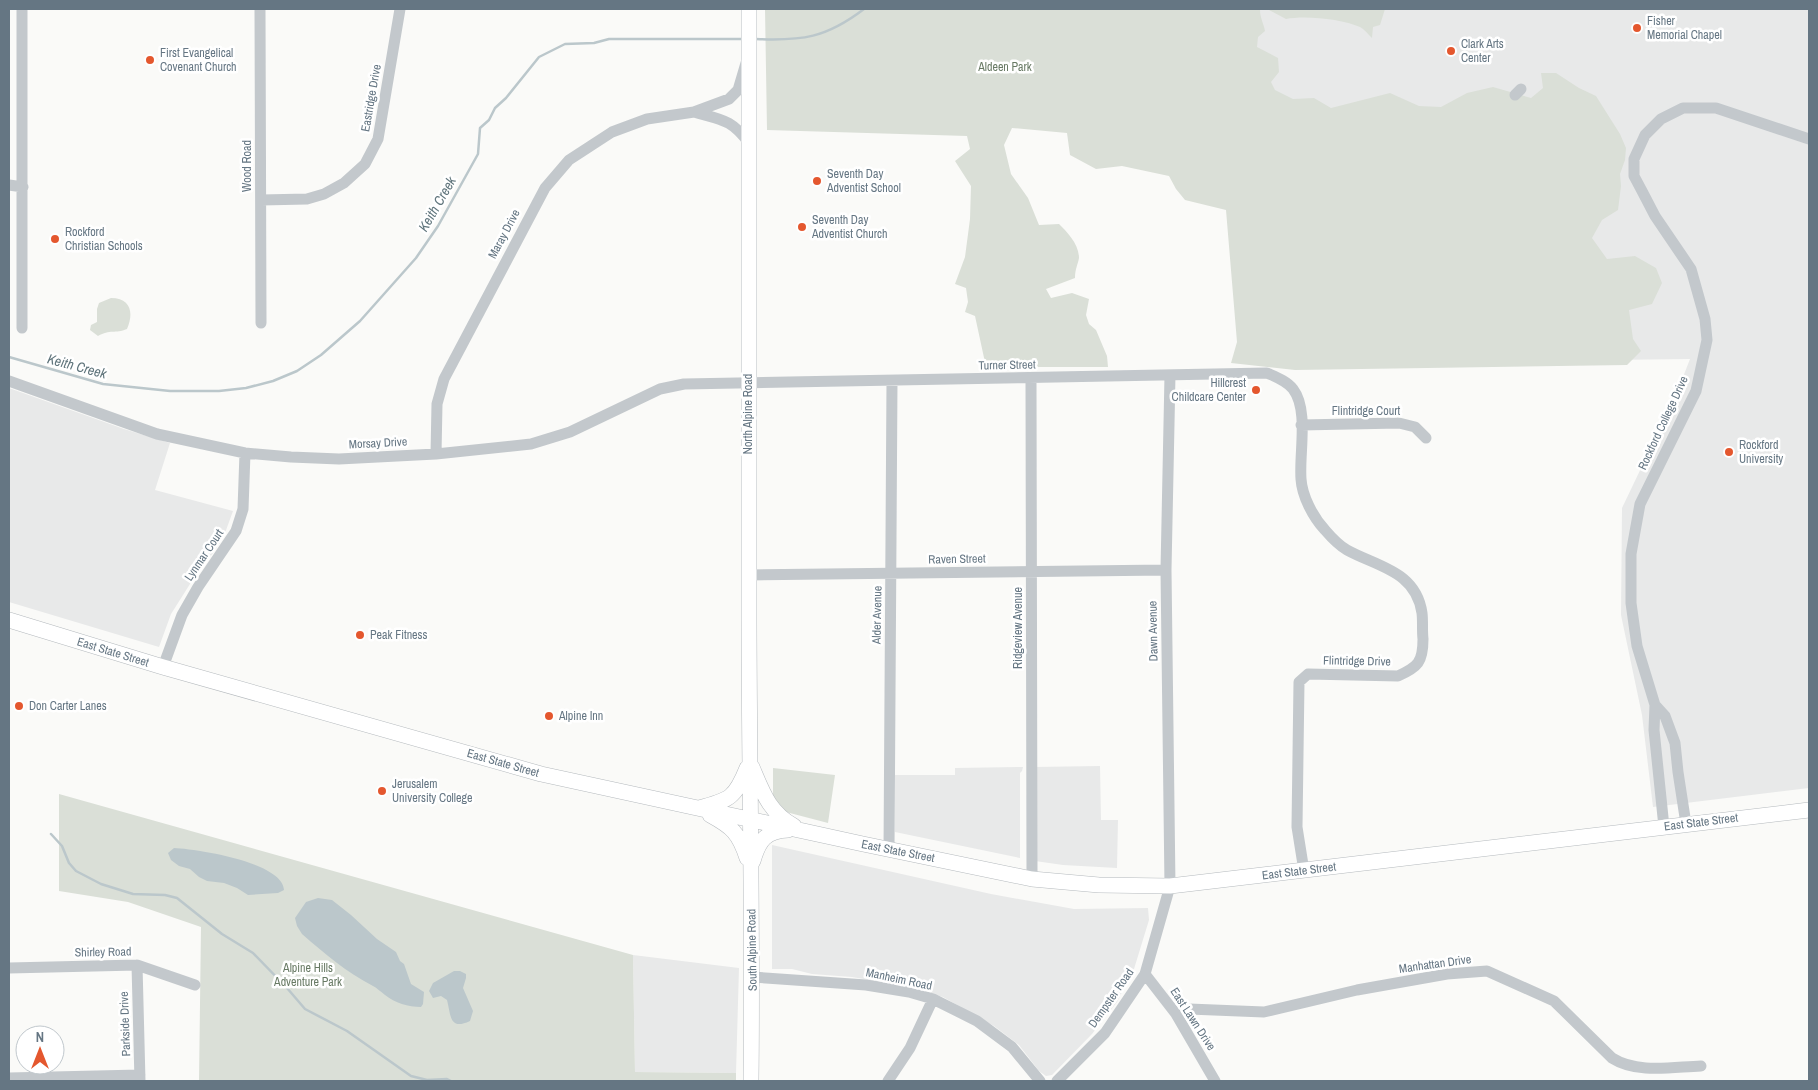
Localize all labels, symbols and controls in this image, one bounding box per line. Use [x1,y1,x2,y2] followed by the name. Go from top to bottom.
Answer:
[1647,13,1722,43] place label: Fisher Memorial Chapel
[1631,22,1643,34] marker: Fisher Memorial Chapel
[1461,36,1504,66] place label: Clark Arts Center
[160,45,237,75] place label: First Evangelical Covenant Church
[1445,45,1457,57] marker: Clark Arts Center
[144,54,156,66] marker: First Evangelical Covenant Church
[977,59,1032,75] park label: Aldeen Park
[357,63,385,133] street label: Eastridge Drive
[239,140,255,192] street label: Wood Road
[826,166,901,196] place label: Seventh Day Adventist School
[414,172,461,235] water label: Keith Creek
[811,175,823,187] marker: Seventh Day Adventist School
[484,207,524,261] street label: Maray Drive
[811,212,887,242] place label: Seventh Day Adventist Church
[796,221,808,233] marker: Seventh Day Adventist Church
[65,224,143,254] place label: Rockford Christian Schools
[49,233,61,245] marker: Rockford Christian Schools
[45,349,110,383] water label: Keith Creek
[978,356,1036,373] street label: Turner Street
[740,374,756,454] street label: North Alpine Road
[1634,374,1692,472] street label: Rockford College Drive
[1172,375,1247,405] place label: Hillcrest Childcare Center
[1250,384,1262,396] marker: Hillcrest Childcare Center
[1332,403,1400,419] street label: Flintridge Court
[348,433,408,453] street label: Morsay Drive
[1739,437,1783,467] place label: Rockford University
[1723,446,1735,458] marker: Rockford University
[181,526,227,584] street label: Lynmar Court
[928,550,986,567] street label: Raven Street
[868,586,886,645] street label: Alder Avenue
[1010,587,1026,669] street label: Ridgeview Avenue
[1144,601,1162,661] street label: Dawn Avenue
[370,627,428,643] place label: Peak Fitness
[354,629,366,641] marker: Peak Fitness
[75,633,151,671] street label: East State Street
[1323,652,1391,670] street label: Flintridge Drive
[29,698,107,714] place label: Don Carter Lanes
[13,700,25,712] marker: Don Carter Lanes
[558,708,603,724] place label: Alpine Inn
[543,710,555,722] marker: Alpine Inn
[465,745,541,781] street label: East State Street
[392,776,472,806] place label: Jerusalem University College
[376,785,388,797] marker: Jerusalem University College
[1663,809,1739,834] street label: East State Street
[860,836,936,866] street label: East State Street
[1261,858,1337,883] street label: East State Street
[743,909,761,991] street label: South Alpine Road
[74,944,132,960] street label: Shirley Road
[1398,951,1472,977] street label: Manhattan Drive
[273,960,342,990] park label: Alpine Hills Adventure Park
[864,964,934,994] street label: Manheim Road
[1085,965,1137,1031] street label: Dempster Road
[1167,984,1219,1054] street label: East Lawn Drive
[116,991,134,1057] street label: Parkside Drive
[15,1025,65,1075] north arrow
[36,1028,44,1046] text: N

